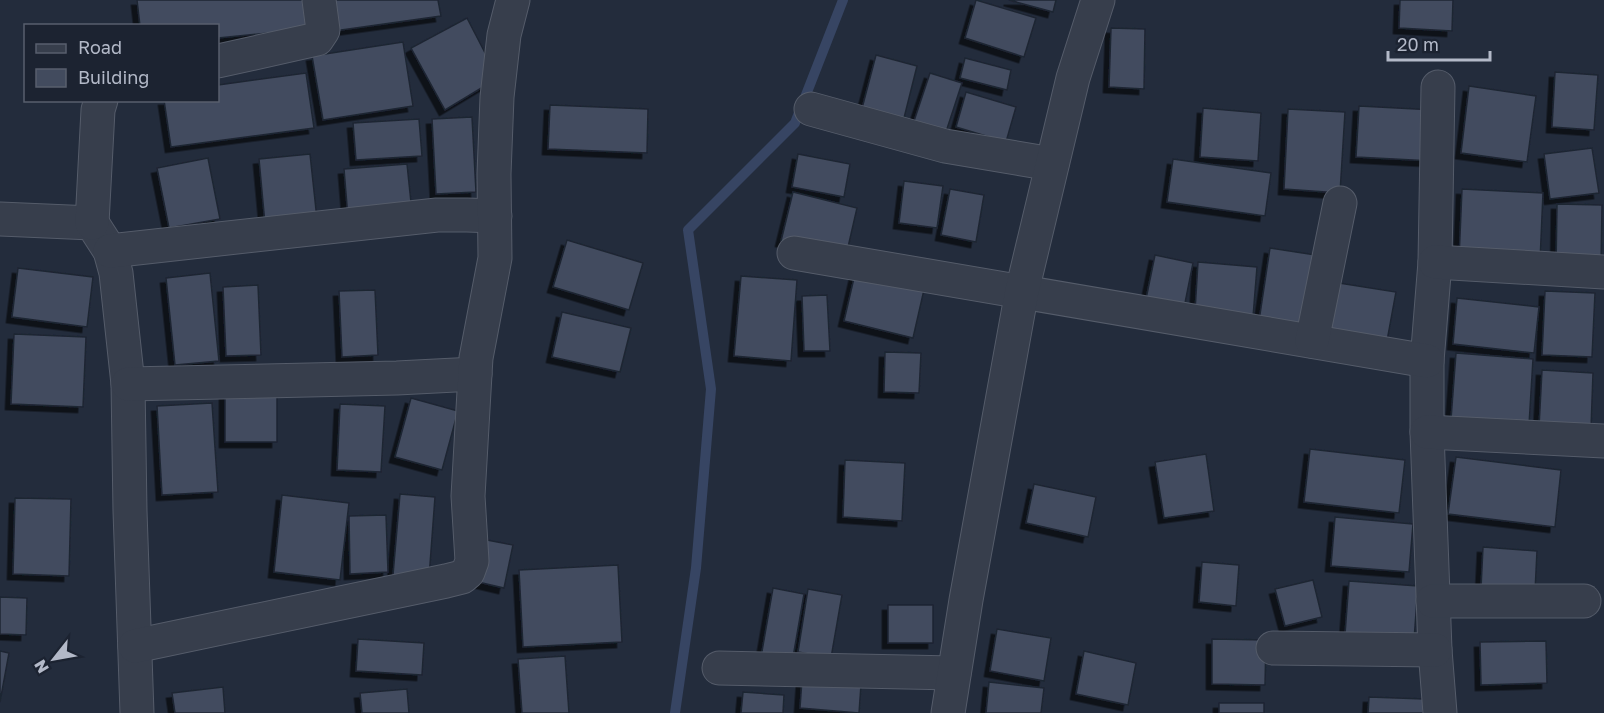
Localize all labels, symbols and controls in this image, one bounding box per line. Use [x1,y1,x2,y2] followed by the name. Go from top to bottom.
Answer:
[24,24,219,102] legend
[1388,24,1490,62] scale bar
[1397,33,1439,55] text: 20 m
[78,36,122,58] text: Road
[78,66,149,88] text: Building
[24,629,84,689] north arrow
[29,656,53,677] text: N

